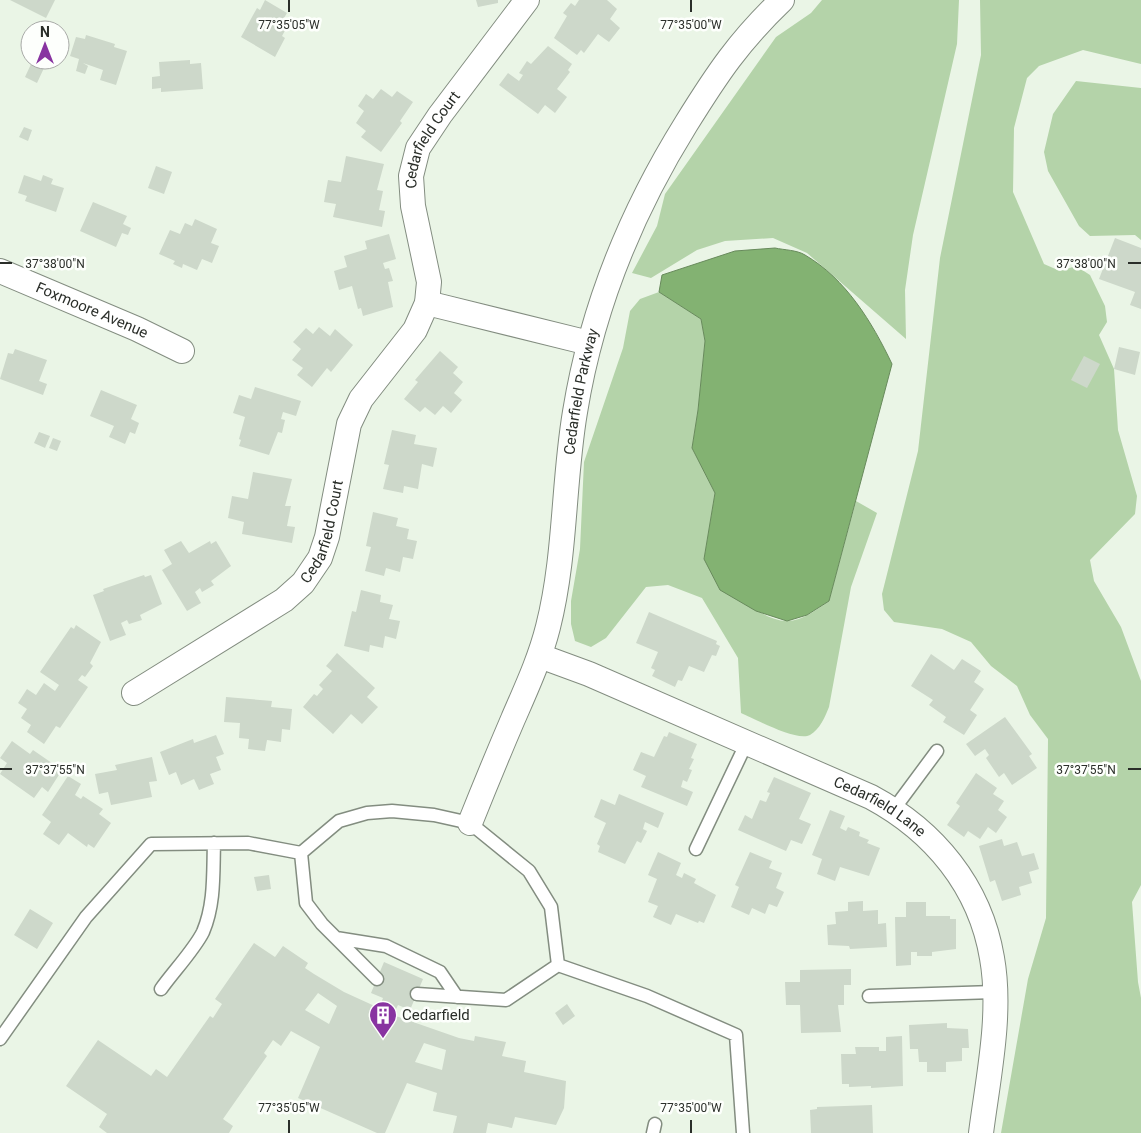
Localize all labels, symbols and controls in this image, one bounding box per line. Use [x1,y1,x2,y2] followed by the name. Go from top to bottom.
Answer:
[258,18,320,32] text: 77°35'05"W
[660,18,722,32] text: 77°35'00"W
[20,20,70,70] north arrow
[40,24,50,40] text: N
[402,88,464,189] street label: Cedarfield Court
[25,257,85,271] text: 37°38'00"N
[1056,257,1116,271] text: 37°38'00"N
[33,278,151,342] street label: Foxmoore Avenue
[560,326,602,456] street label: Cedarfield Parkway
[297,478,347,587] street label: Cedarfield Court
[25,763,85,777] text: 37°37'55"N
[1056,763,1116,777] text: 37°37'55"N
[831,773,929,841] street label: Cedarfield Lane
[368,1000,398,1039] building icon: Cedarfield
[402,1006,470,1024] place label: Cedarfield
[258,1101,320,1115] text: 77°35'05"W
[660,1101,722,1115] text: 77°35'00"W

